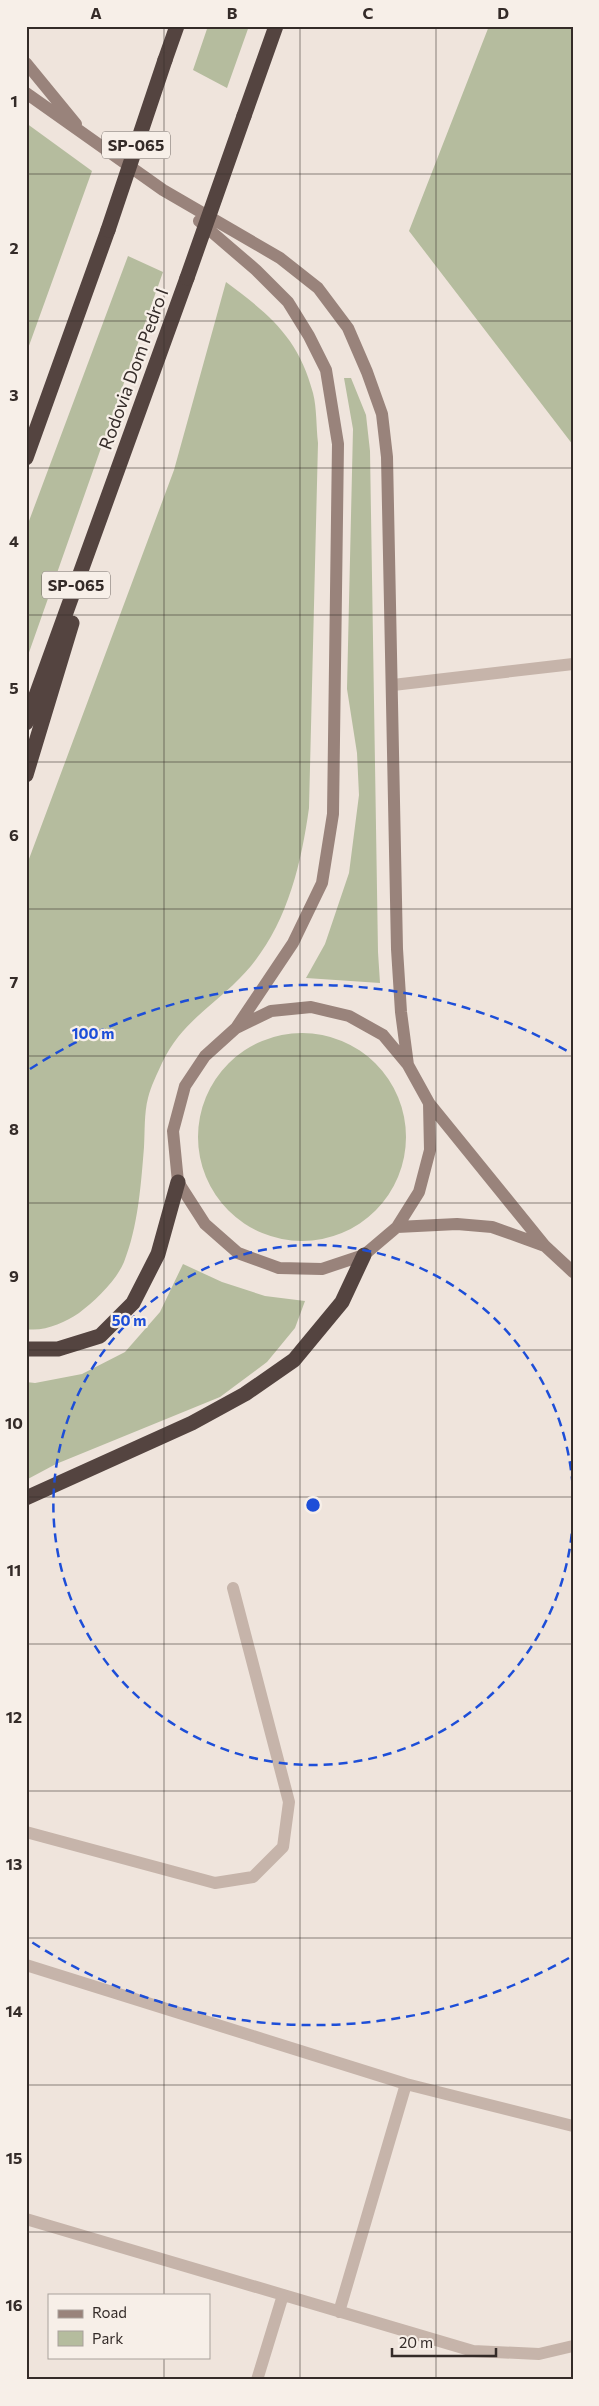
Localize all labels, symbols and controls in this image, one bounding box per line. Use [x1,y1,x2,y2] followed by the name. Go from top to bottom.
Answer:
[90,3,102,22] text: A
[227,3,238,22] text: B
[363,3,374,22] text: C
[497,3,509,22] text: D
[10,91,18,110] text: 1
[102,132,170,158] road number: SP-065
[9,238,19,257] text: 2
[94,285,172,452] street label: Rodovia Dom Pedro I
[9,385,19,404] text: 3
[9,531,19,550] text: 4
[42,572,110,598] road number: SP-065
[9,678,19,697] text: 5
[9,825,19,844] text: 6
[10,972,19,991] text: 7
[72,1024,114,1042] text: 100 m
[9,1119,19,1138] text: 8
[9,1266,19,1285] text: 9
[112,1311,146,1329] text: 50 m
[5,1413,23,1432] text: 10
[304,1496,322,1514] centre of rings
[7,1560,21,1579] text: 11
[6,1707,22,1726] text: 12
[6,1854,22,1873] text: 13
[5,2001,23,2020] text: 14
[6,2148,22,2167] text: 15
[48,2294,210,2358] legend
[5,2295,23,2314] text: 16
[92,2303,127,2321] text: Road
[392,2326,495,2358] scale bar
[92,2329,123,2347] text: Park
[399,2333,433,2351] text: 20 m

